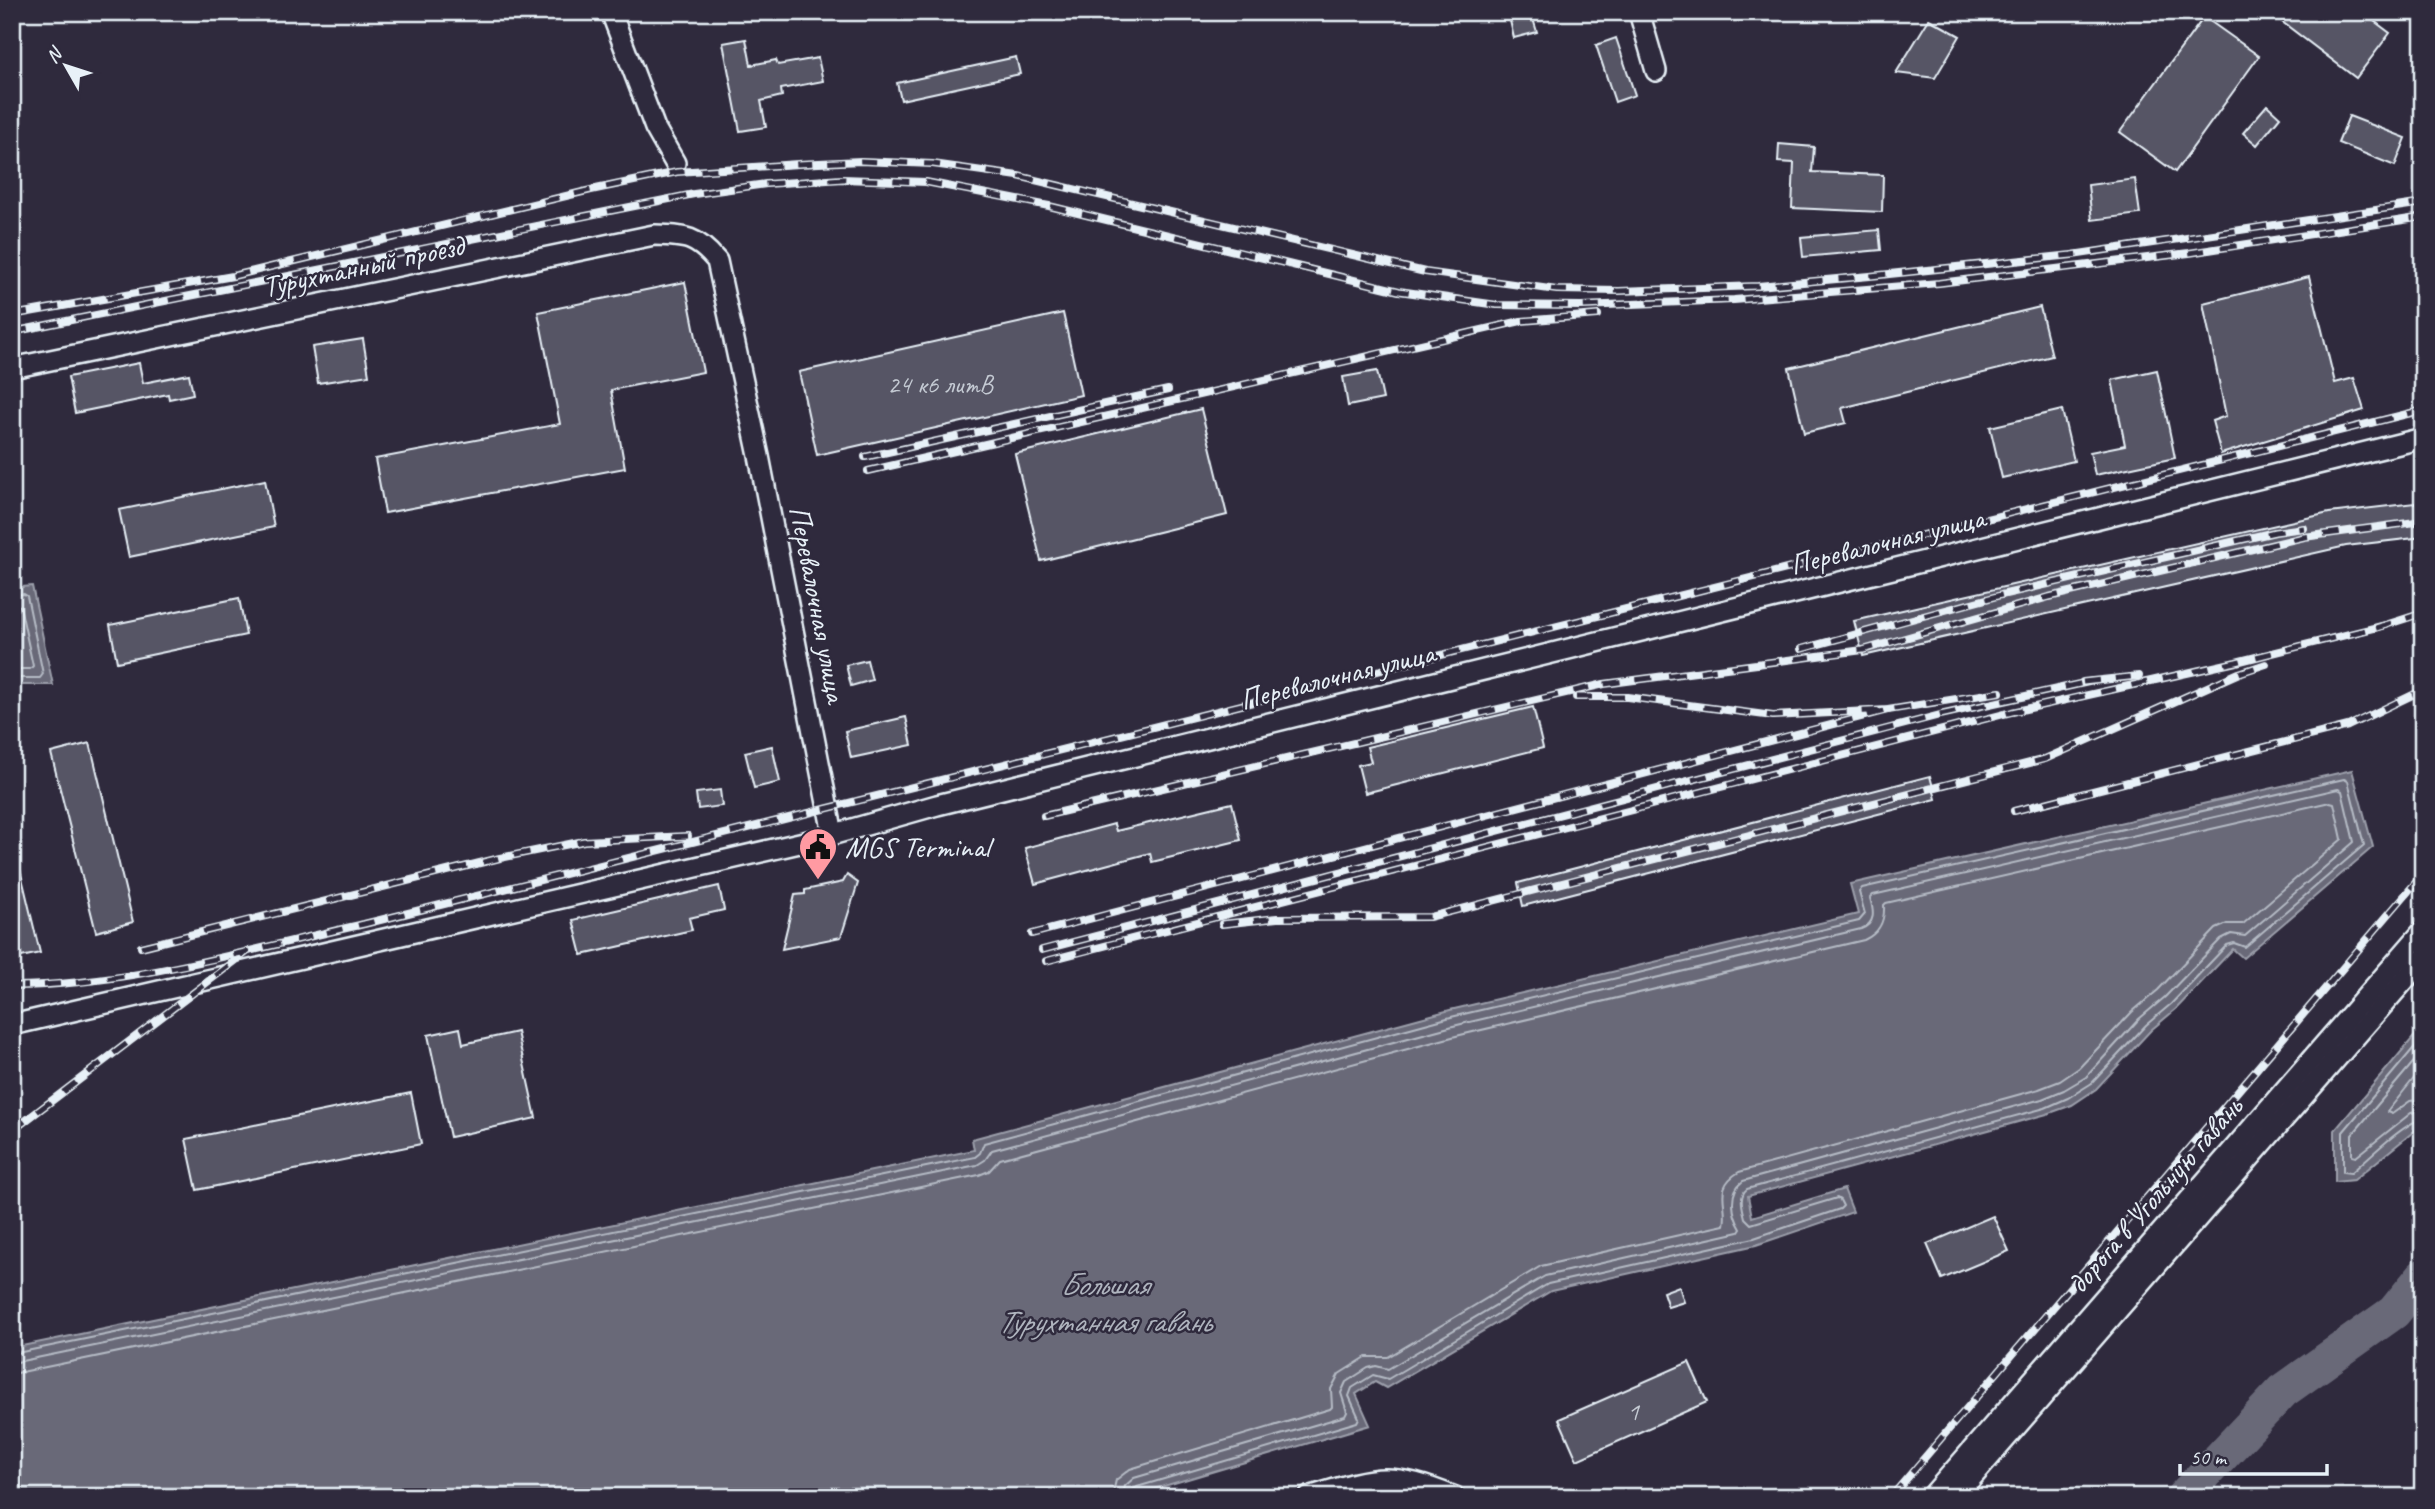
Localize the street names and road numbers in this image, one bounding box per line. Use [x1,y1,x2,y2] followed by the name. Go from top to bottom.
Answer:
[259,226,469,306] street label: Турухтанный проезд
[1786,498,1991,584] street label: Перевалочная улица
[780,503,856,708] street label: Перевалочная улица
[1236,633,1441,719] street label: Перевалочная улица
[2059,1088,2252,1301] street label: дорога в Угольную гавань

